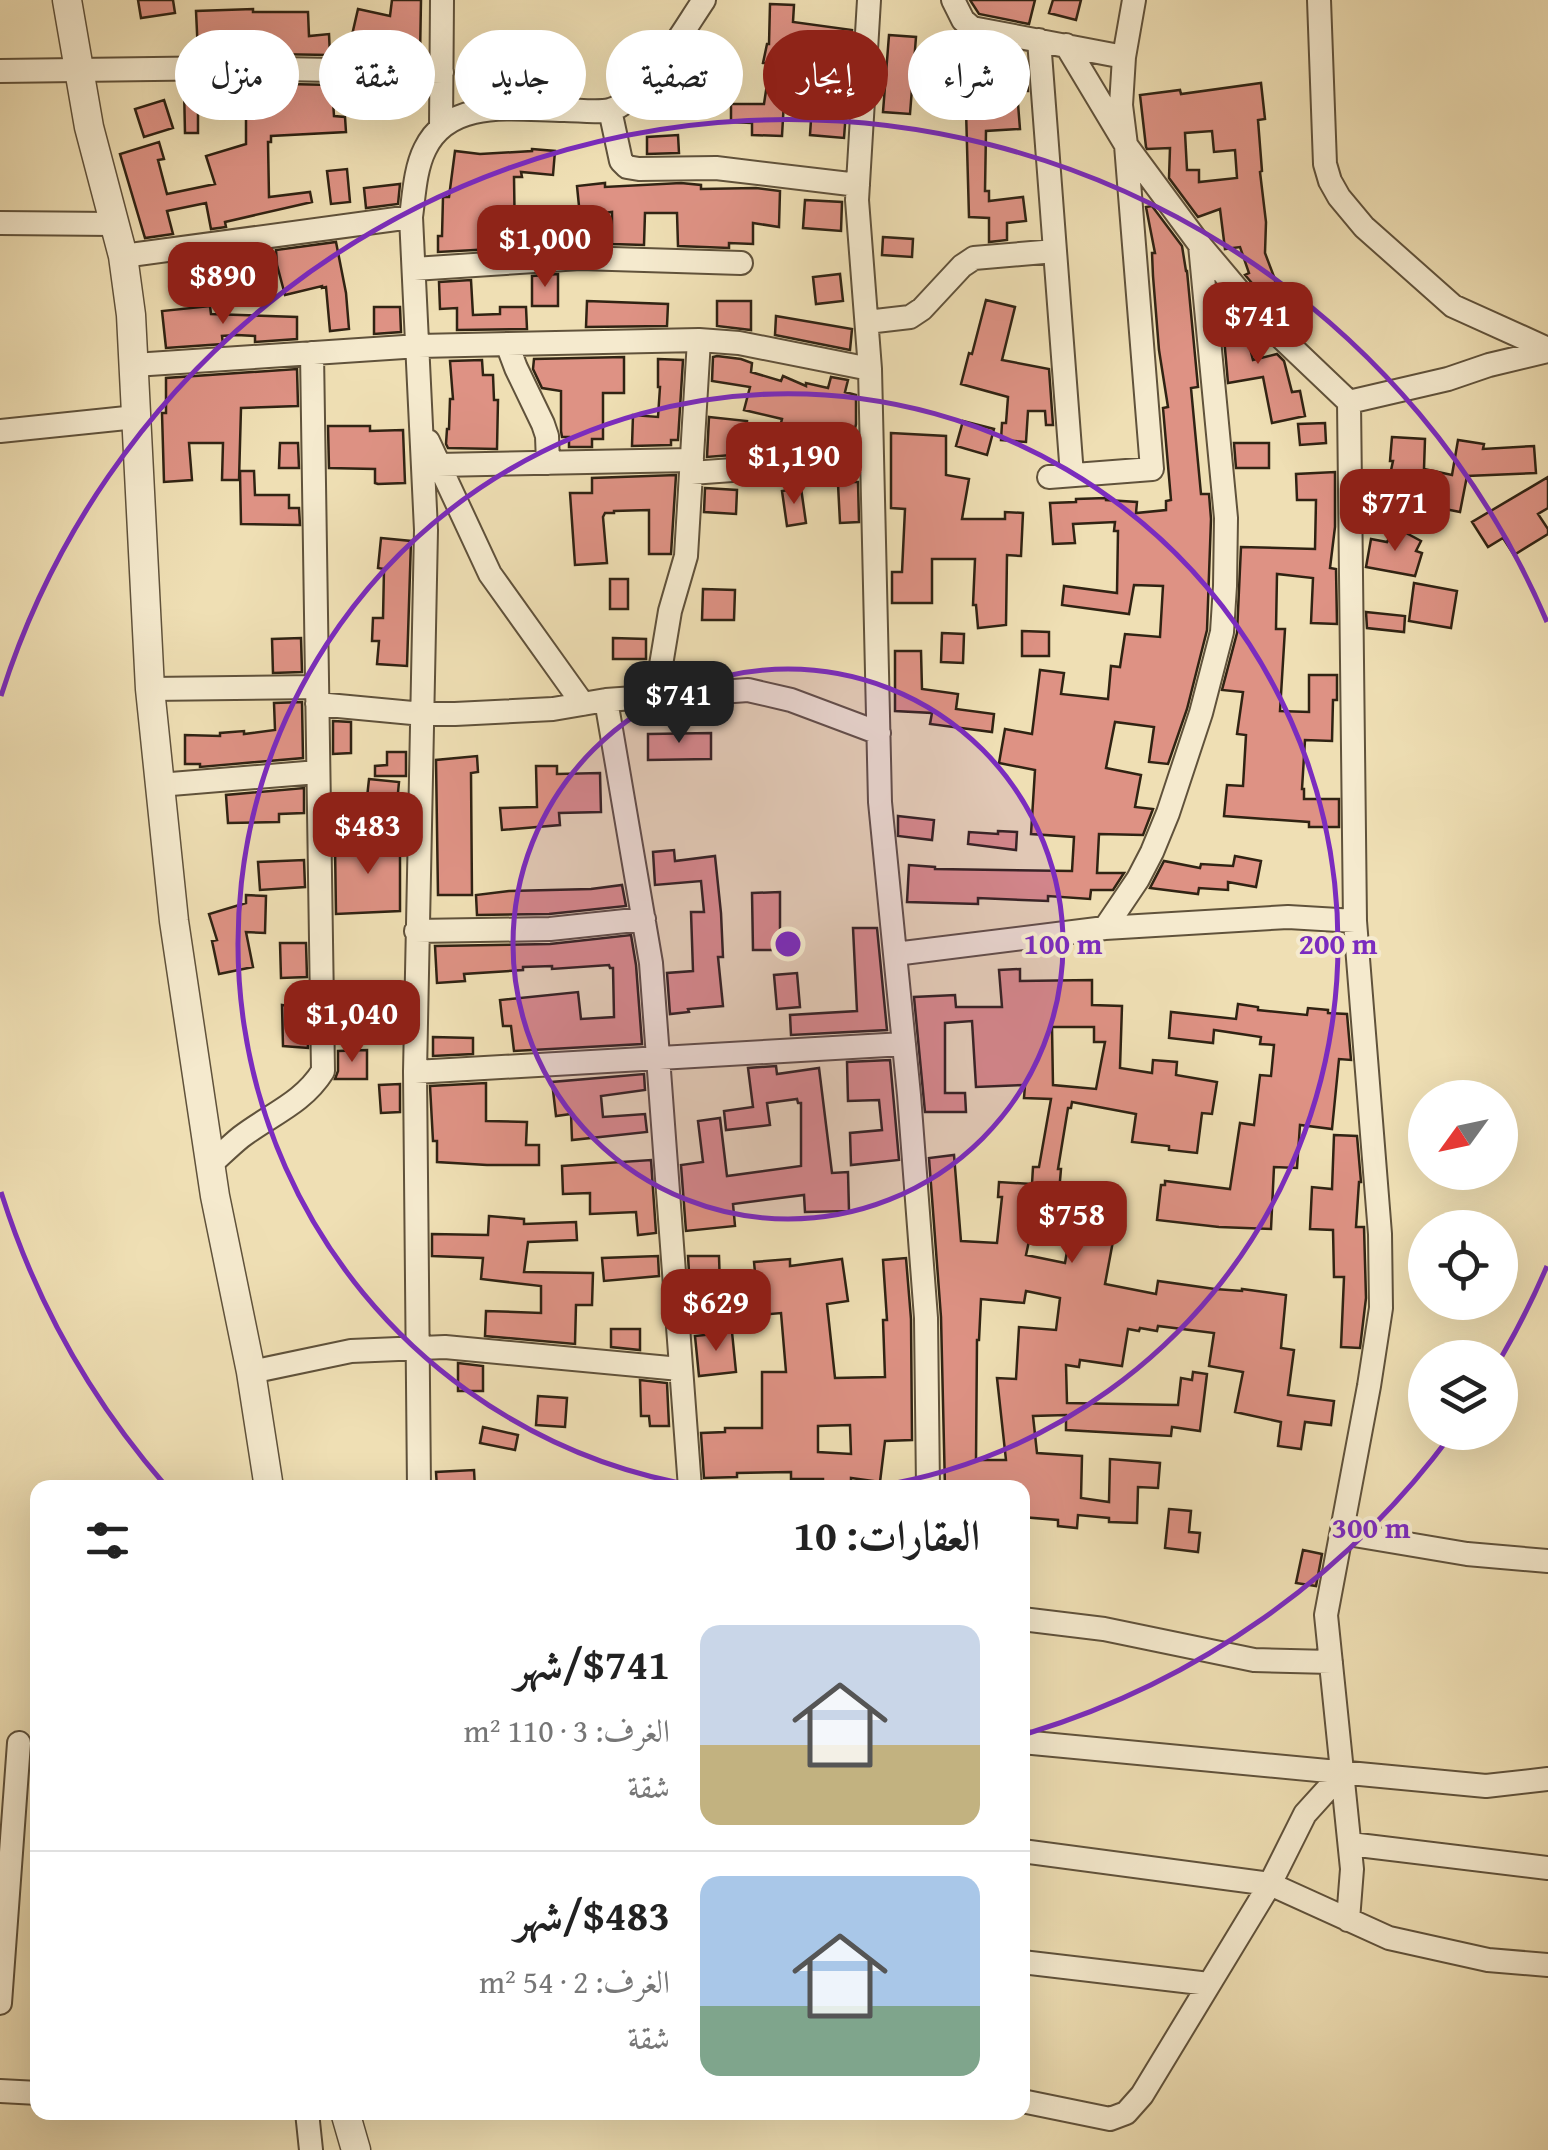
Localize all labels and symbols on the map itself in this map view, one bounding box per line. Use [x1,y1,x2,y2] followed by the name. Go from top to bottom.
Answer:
[464,205,626,290] pin: $1,000
[164,242,282,327] pin: $890
[1199,282,1317,367] pin: $741
[713,422,875,507] pin: $1,190
[1336,469,1454,554] pin: $771
[620,661,738,746] pin: $741
[309,792,427,877] pin: $483
[1024,921,1103,965] text: 100 m
[1299,921,1378,965] text: 200 m
[770,926,806,962] centre of rings
[271,980,433,1065] pin: $1,040
[1408,1080,1518,1190] north arrow
[1013,1181,1131,1266] pin: $758
[657,1269,775,1354] pin: $629
[1332,1505,1411,1549] text: 300 m

